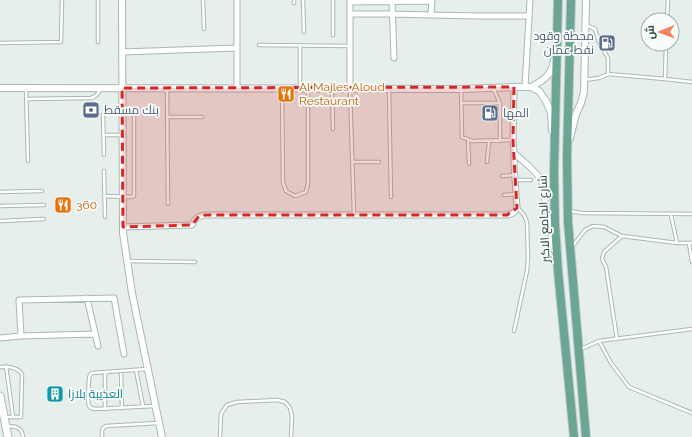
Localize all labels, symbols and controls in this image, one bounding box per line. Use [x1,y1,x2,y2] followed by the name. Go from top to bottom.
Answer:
[640,12,680,52] north arrow
[644,25,657,39] text: ش
[534,29,594,57] place label: محطة وقود نفط عمان
[597,33,617,53] fuel station icon: محطة وقود نفط عمان
[299,80,385,108] place label: Al Majles Aloud Restaurant
[276,84,296,104] restaurant icon: Al Majles Aloud Restaurant
[81,100,101,120] bank icon: بنك مسقط
[104,103,159,117] place label: بنك مسقط
[480,103,500,123] fuel station icon: المه‍ا
[503,106,529,120] place label: المه‍ا
[535,175,554,264] street label: شارع الجامع الاكبر
[53,195,73,215] restaurant icon: 360
[76,198,97,212] place label: 360
[45,384,65,404] building icon: العذيبة بلازا
[68,387,123,401] place label: العذيبة بلازا

